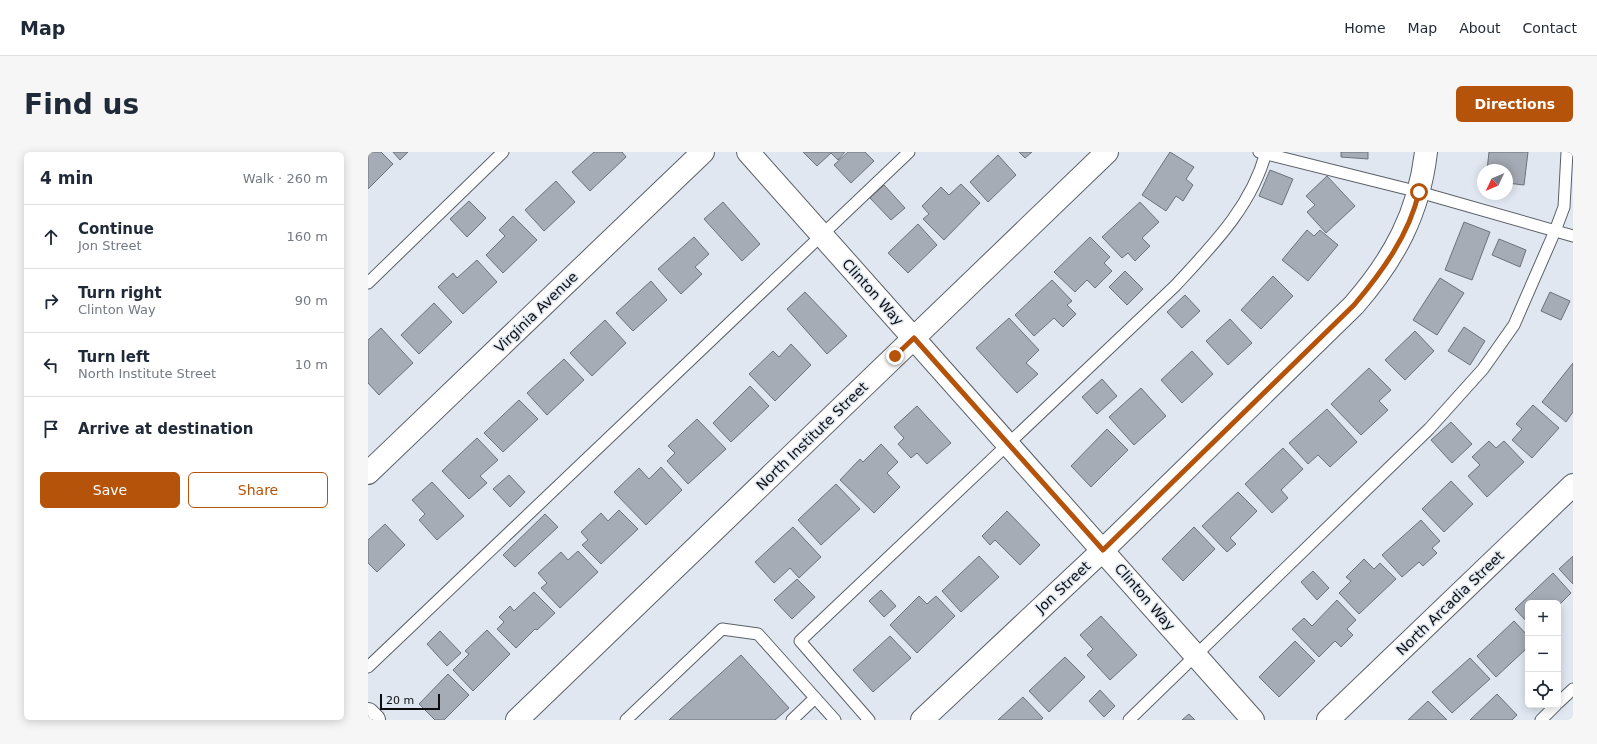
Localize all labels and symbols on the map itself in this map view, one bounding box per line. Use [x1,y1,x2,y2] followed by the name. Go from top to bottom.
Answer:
[1477,164,1513,200] north arrow
[1410,183,1428,201] route start
[839,256,907,328] street label: Clinton Way
[491,268,581,356] street label: Virginia Avenue
[886,347,904,365] route end
[753,378,871,493] street label: North Institute Street
[1393,547,1507,659] street label: North Arcadia Street
[1032,557,1094,617] street label: Jon Street
[1112,560,1178,634] street label: Clinton Way
[380,692,440,711] scale bar

